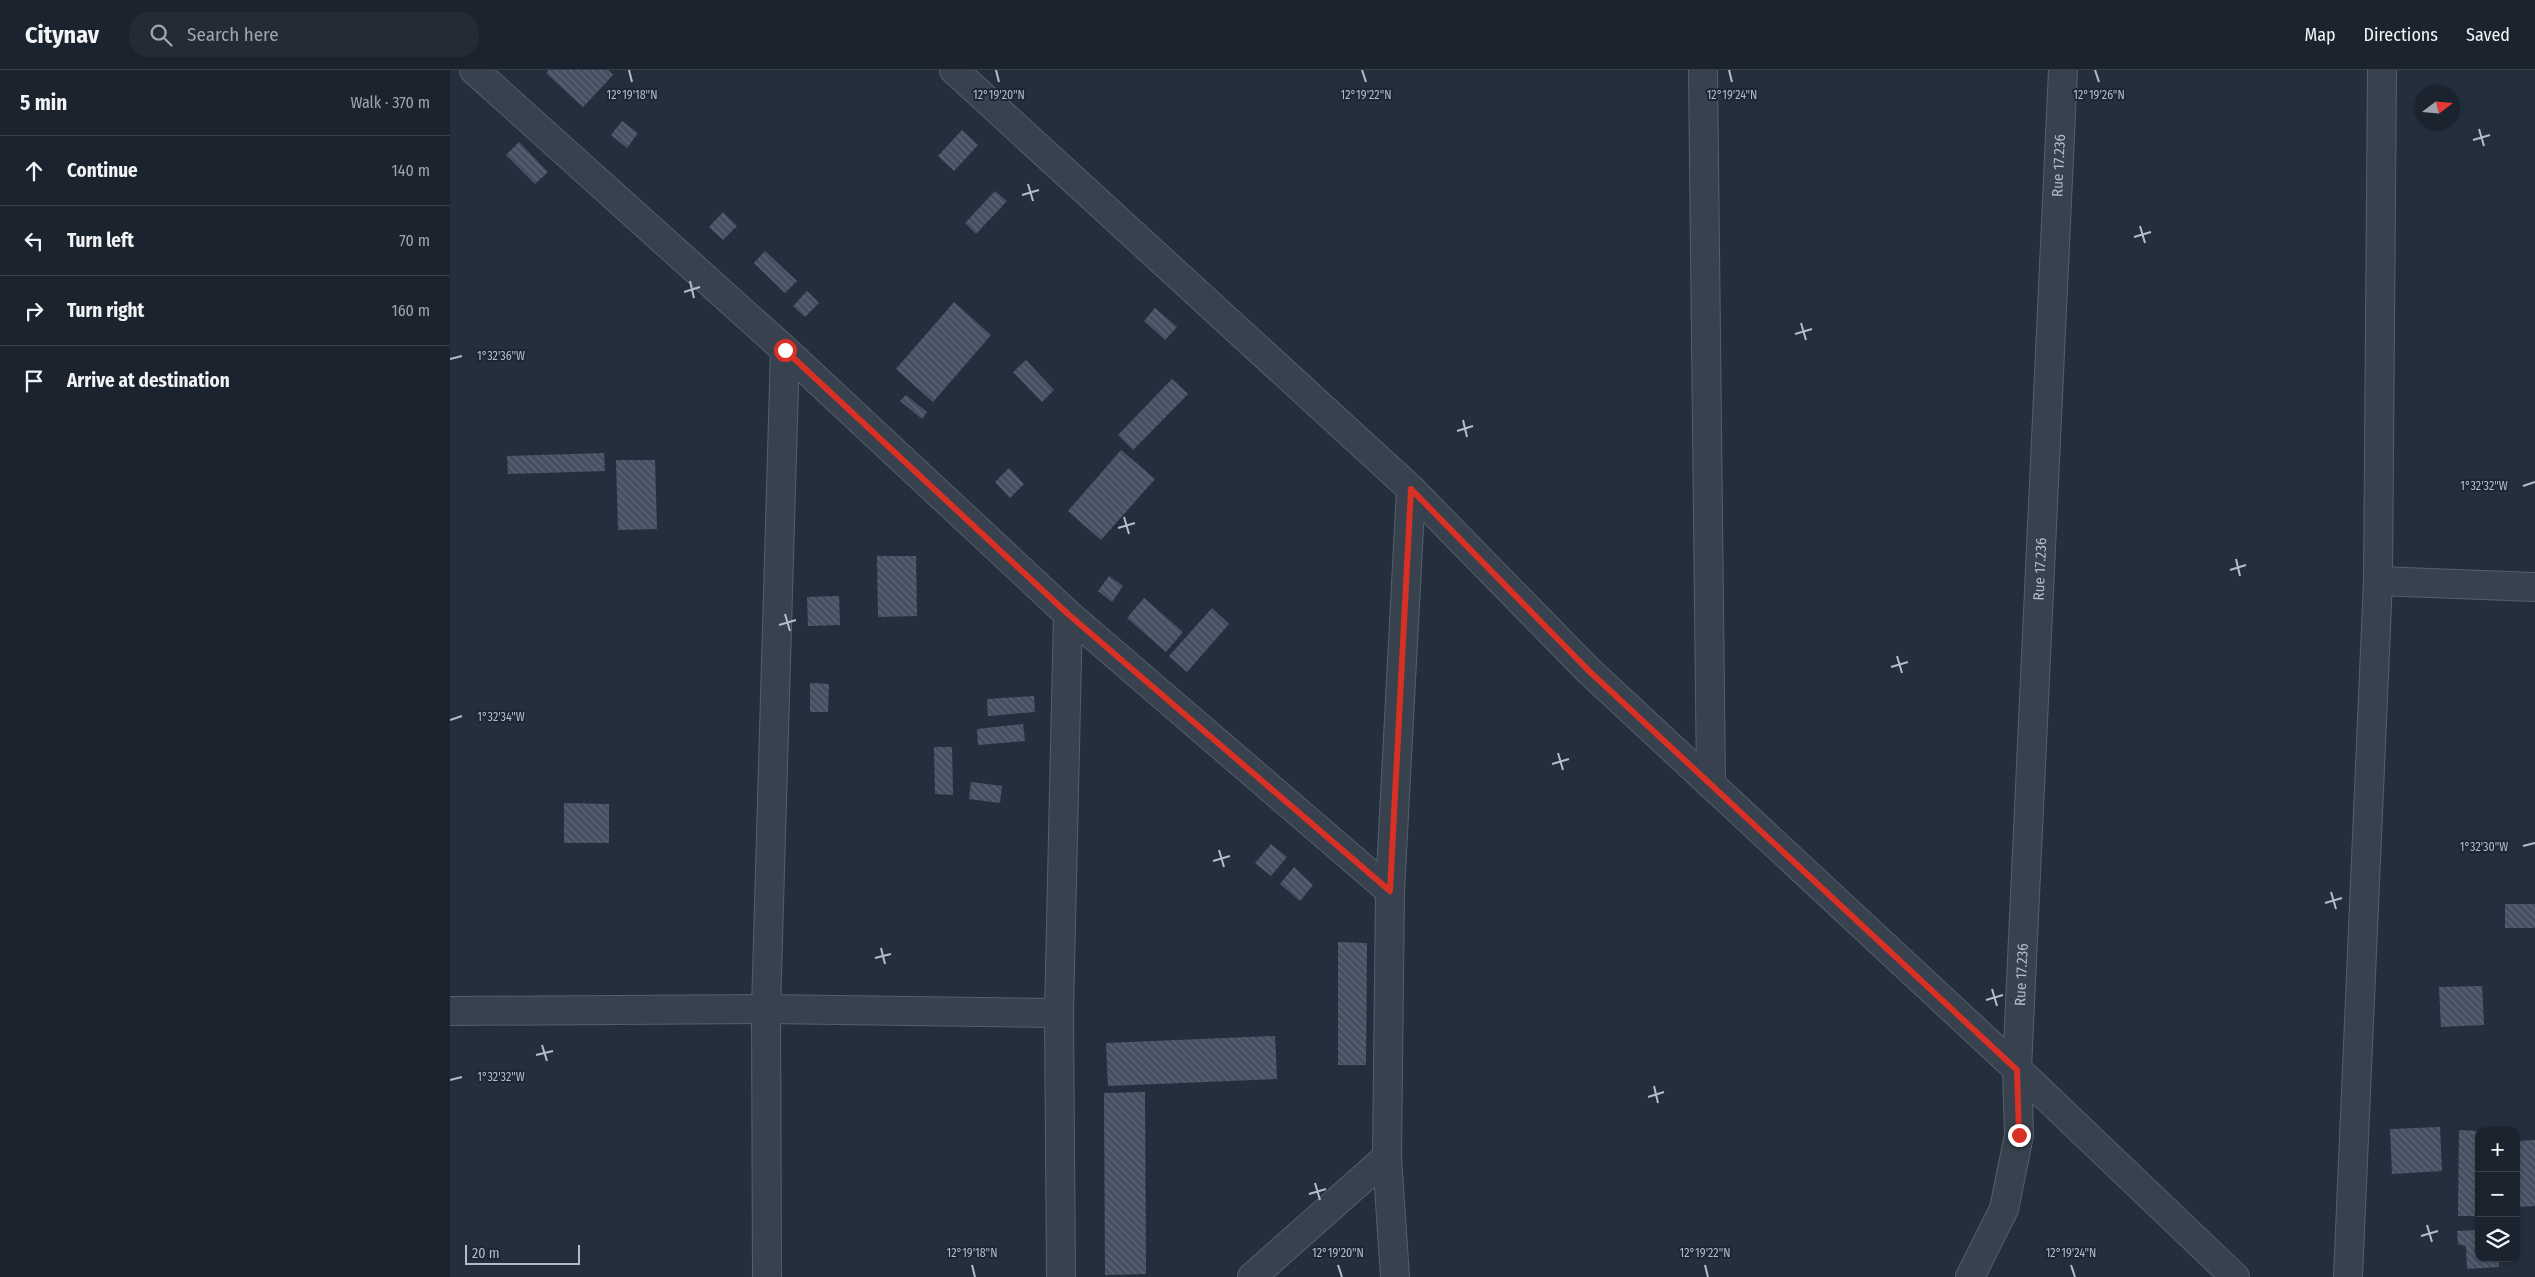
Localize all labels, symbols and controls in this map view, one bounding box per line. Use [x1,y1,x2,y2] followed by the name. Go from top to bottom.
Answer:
[129,12,479,57] search box
[25,21,99,49] text: Citynav
[147,21,175,49] icon: search
[187,23,279,46] text: Search here
[2304,24,2336,46] text: Map
[2364,24,2438,46] text: Directions
[2466,24,2510,46] text: Saved
[2415,85,2460,130] north arrow
[607,88,657,102] text: 12°19'18"N
[973,88,1025,102] text: 12°19'20"N
[1341,88,1391,102] text: 12°19'22"N
[1707,88,1757,102] text: 12°19'24"N
[2073,88,2125,102] text: 12°19'26"N
[20,90,67,116] text: 5 min
[350,93,430,112] text: Walk · 370 m
[2048,134,2069,197] street label: Rue 17.236
[20,157,48,185] icon: ahead
[67,159,138,182] text: Continue
[392,161,430,180] text: 140 m
[20,227,48,255] icon: left
[67,229,134,252] text: Turn left
[399,231,430,250] text: 70 m
[20,297,48,325] icon: right
[67,299,144,322] text: Turn right
[391,301,430,320] text: 160 m
[774,339,797,362] route start
[477,349,525,363] text: 1°32'36"W
[20,367,48,395] icon: arrive
[67,369,230,392] text: Arrive at destination
[2460,479,2508,493] text: 1°32'32"W
[2030,537,2050,601] street label: Rue 17.236
[477,710,525,724] text: 1°32'34"W
[2460,840,2508,854] text: 1°32'30"W
[2011,943,2032,1007] street label: Rue 17.236
[477,1070,525,1084] text: 1°32'32"W
[2008,1124,2031,1147] route end
[2475,1127,2520,1262] map controls
[2475,1127,2520,1172] button: +
[2475,1172,2520,1217] button: −
[2475,1217,2520,1262] button: layers
[465,1242,580,1265] scale bar
[472,1245,500,1262] text: 20 m
[947,1246,997,1260] text: 12°19'18"N
[1312,1246,1364,1260] text: 12°19'20"N
[1680,1246,1730,1260] text: 12°19'22"N
[2046,1246,2096,1260] text: 12°19'24"N

